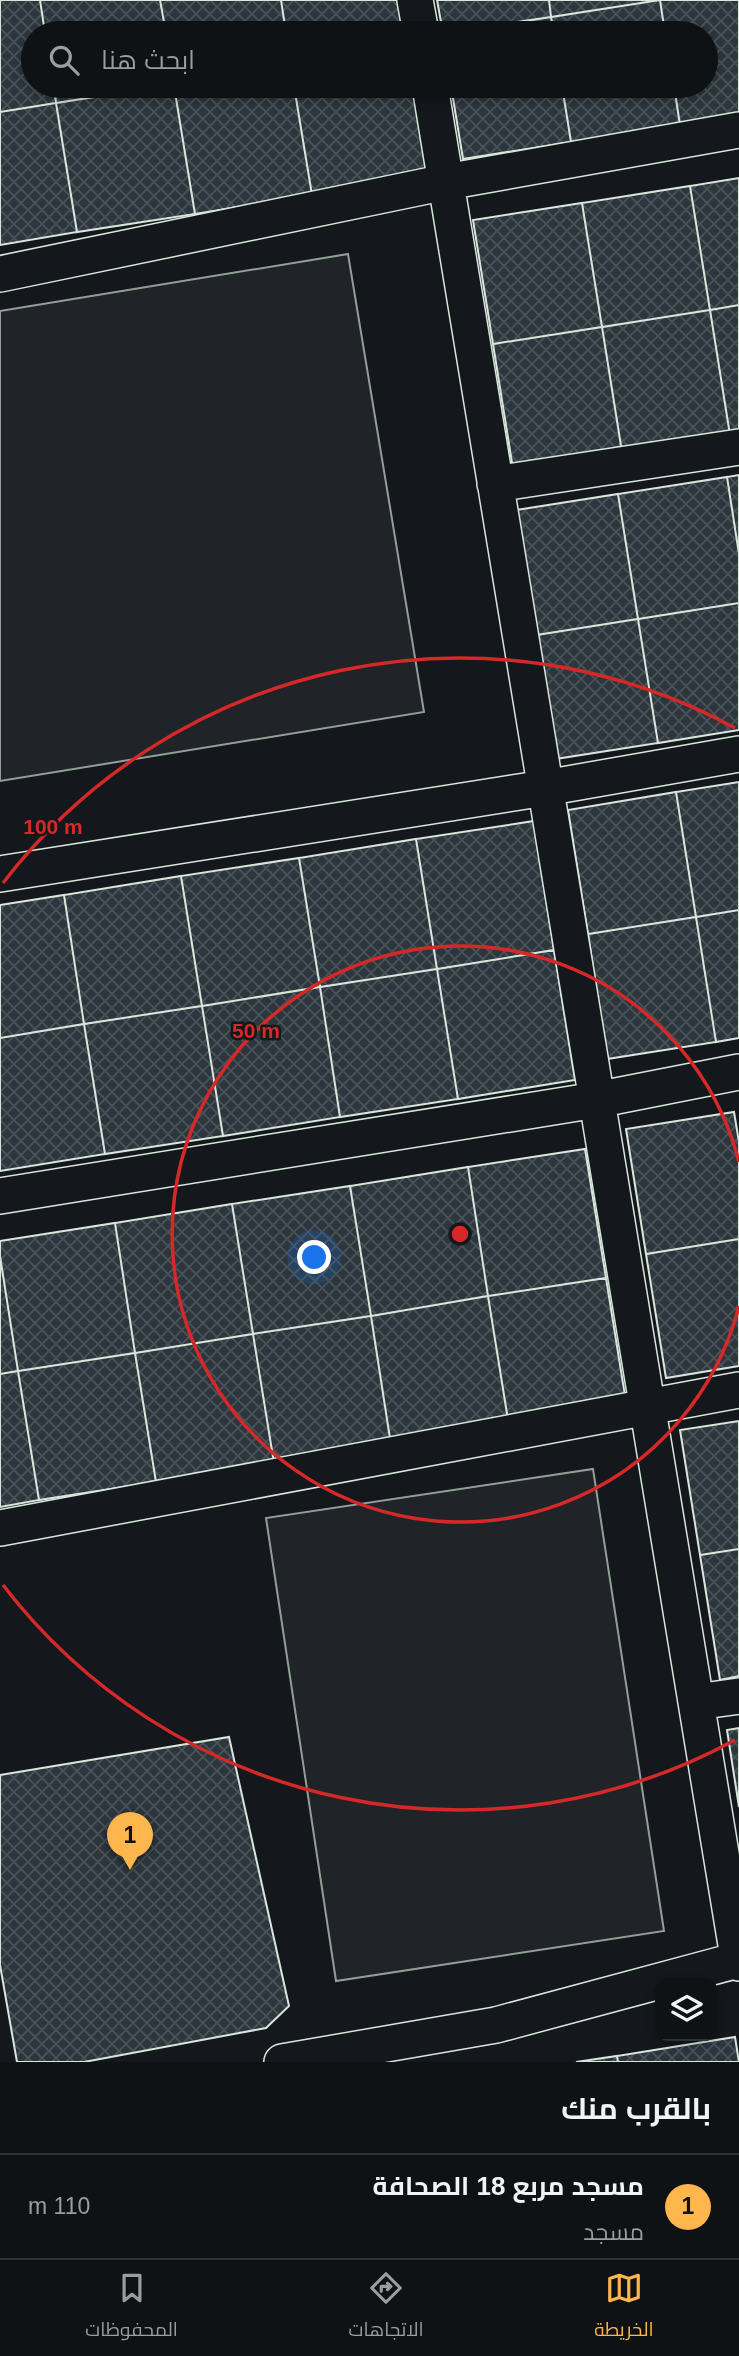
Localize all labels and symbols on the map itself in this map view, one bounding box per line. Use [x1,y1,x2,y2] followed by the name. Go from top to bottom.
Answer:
[23,815,83,838] text: 100 m
[232,1019,280,1042] text: 50 m
[448,1222,472,1246] centre of rings
[297,1240,331,1274] your location
[107,1812,153,1870] pin: 1

